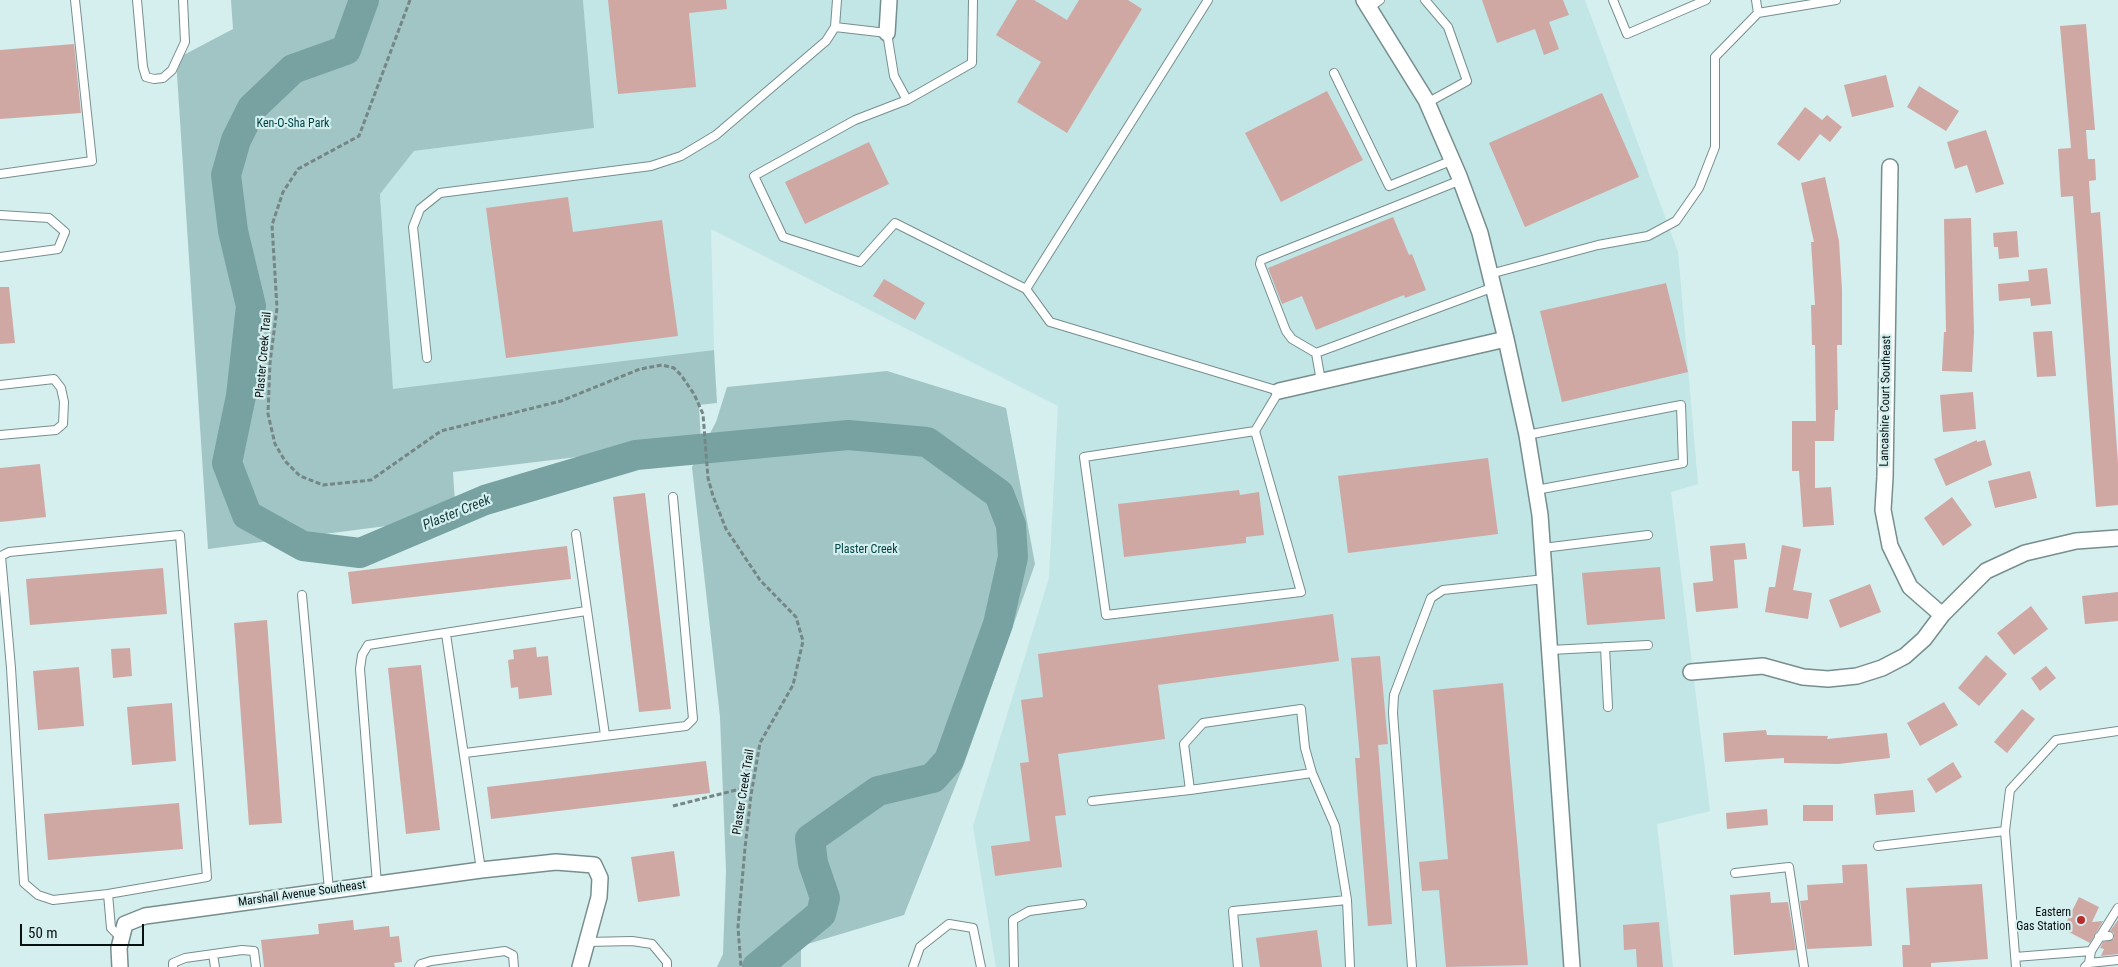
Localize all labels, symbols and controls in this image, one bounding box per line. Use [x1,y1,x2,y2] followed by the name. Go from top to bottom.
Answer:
[257,117,329,131] park label: Ken-O-Sha Park
[253,311,275,399] street label: Plaster Creek Trail
[1878,335,1894,467] street label: Lancashire Court Southeast
[421,492,493,534] water label: Plaster Creek
[834,543,898,557] park label: Plaster Creek
[730,748,758,836] street label: Plaster Creek Trail
[237,878,367,910] street label: Marshall Avenue Southeast
[2016,906,2071,934] place label: Eastern Gas Station
[22,914,146,946] scale bar
[2075,914,2087,926] marker: Eastern Gas Station
[28,924,58,942] text: 50 m

